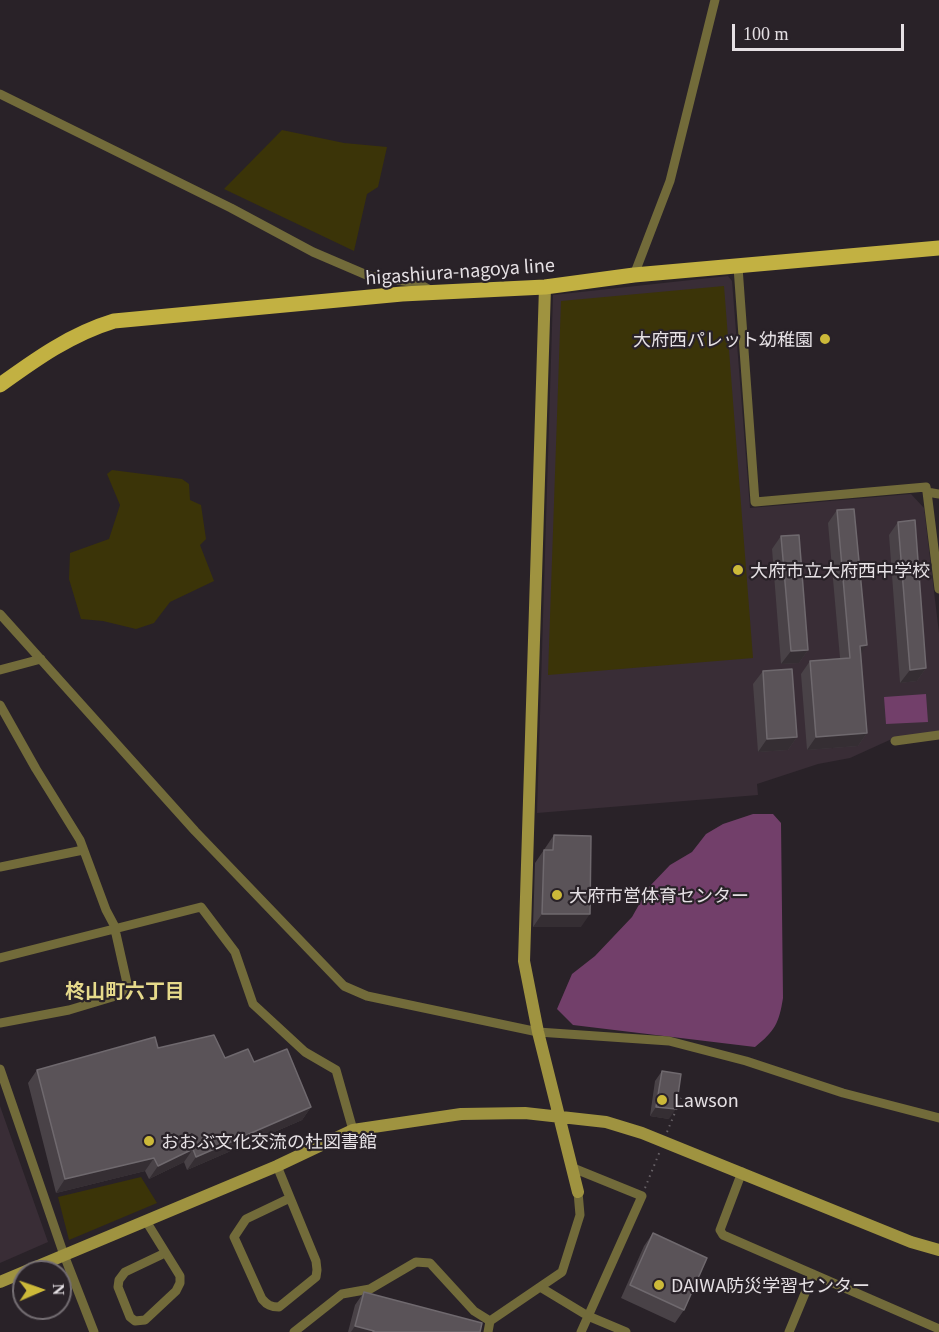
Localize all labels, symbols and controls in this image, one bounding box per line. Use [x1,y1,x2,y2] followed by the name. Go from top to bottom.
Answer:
[735,12,908,50] scale bar
[743,24,789,44] text: 100 m
[365,254,555,288] street label: higashiura-nagoya line
[633,328,813,350] place label: 大府西パレット幼稚園
[818,332,832,346] marker: 大府西パレット幼稚園
[750,559,930,581] place label: 大府市立大府西中学校
[731,563,745,577] marker: 大府市立大府西中学校
[569,884,749,906] place label: 大府市営体育センター
[550,888,564,902] marker: 大府市営体育センター
[65,978,185,1002] district label: 柊山町六丁目
[674,1089,739,1111] place label: Lawson
[655,1093,669,1107] marker: Lawson
[161,1130,377,1152] place label: おおぶ文化交流の杜図書館
[142,1134,156,1148] marker: おおぶ文化交流の杜図書館
[12,1260,72,1320] north arrow
[671,1274,870,1296] place label: DAIWA防災学習センター
[652,1278,666,1292] marker: DAIWA防災学習センター
[50,1283,67,1295] text: N

